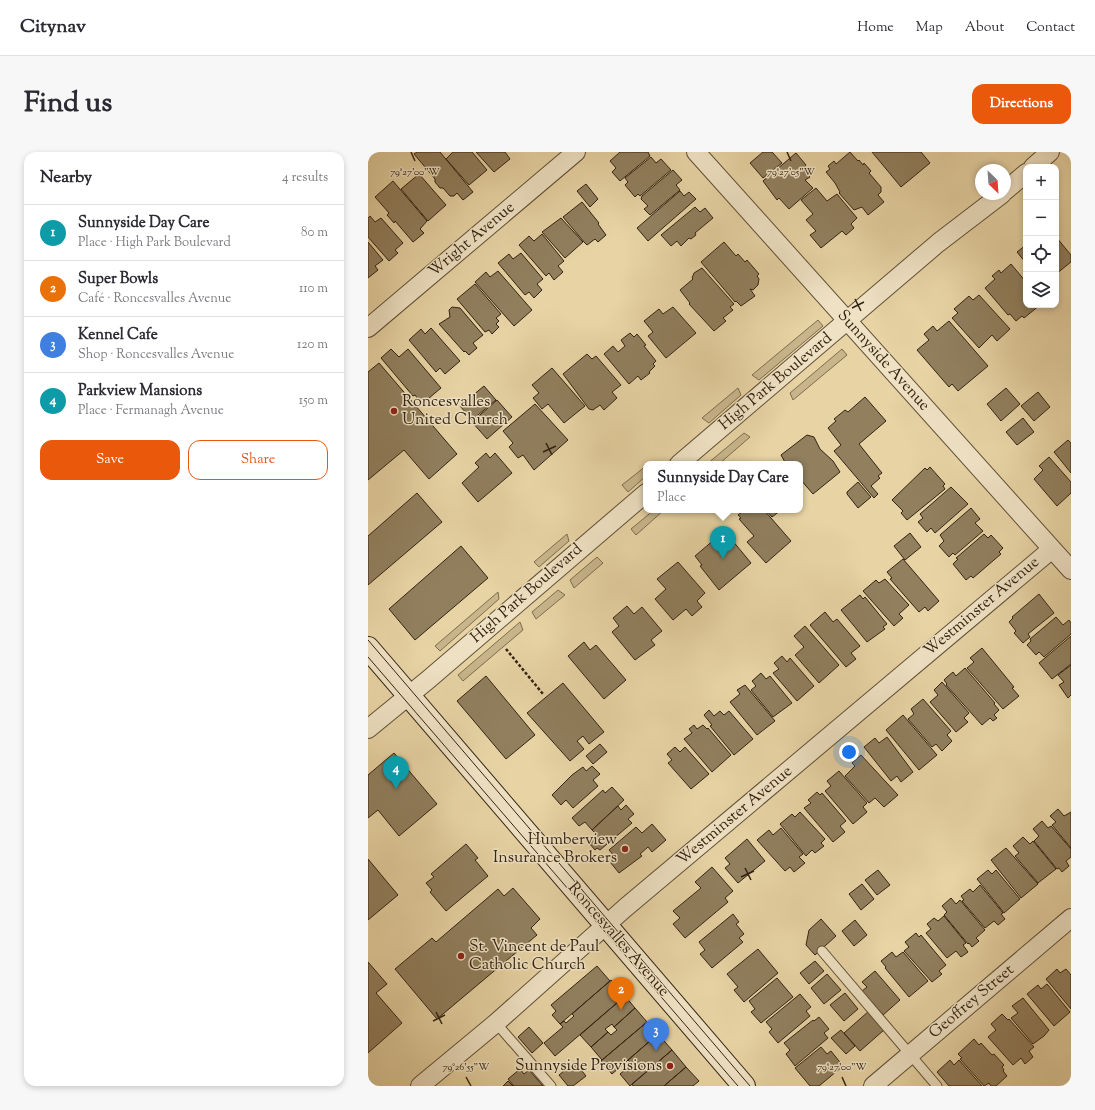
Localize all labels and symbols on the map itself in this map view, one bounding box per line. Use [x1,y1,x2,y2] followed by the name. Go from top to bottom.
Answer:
[975,164,1011,200] north arrow
[390,165,440,180] text: 79°27'00"W
[767,165,815,180] text: 79°27'05"W
[424,197,520,283] street label: Wright Avenue
[831,305,935,417] street label: Sunnyside Avenue
[714,328,838,436] street label: High Park Boulevard
[402,391,509,432] place label: Roncesvalles United Church
[389,406,399,416] marker: Roncesvalles United Church
[710,526,736,559] pin: 1
[466,539,588,649] street label: High Park Boulevard
[919,552,1045,662] street label: Westminster Avenue
[839,742,859,762] your location
[383,756,409,789] pin: 4
[672,761,798,871] street label: Westminster Avenue
[493,829,617,870] place label: Humberview Insurance Brokers
[620,844,630,854] marker: Humberview Insurance Brokers
[562,878,674,1002] street label: Roncesvalles Avenue
[469,936,600,977] place label: St. Vincent de Paul Catholic Church
[456,951,466,961] marker: St. Vincent de Paul Catholic Church
[924,959,1020,1045] street label: Geoffrey Street
[608,977,634,1010] pin: 2
[643,1018,669,1051] pin: 3
[515,1055,662,1078] place label: Sunnyside Provisions
[443,1060,489,1075] text: 79°26'55"W
[817,1060,867,1075] text: 79°27'00"W
[665,1061,675,1071] marker: Sunnyside Provisions

